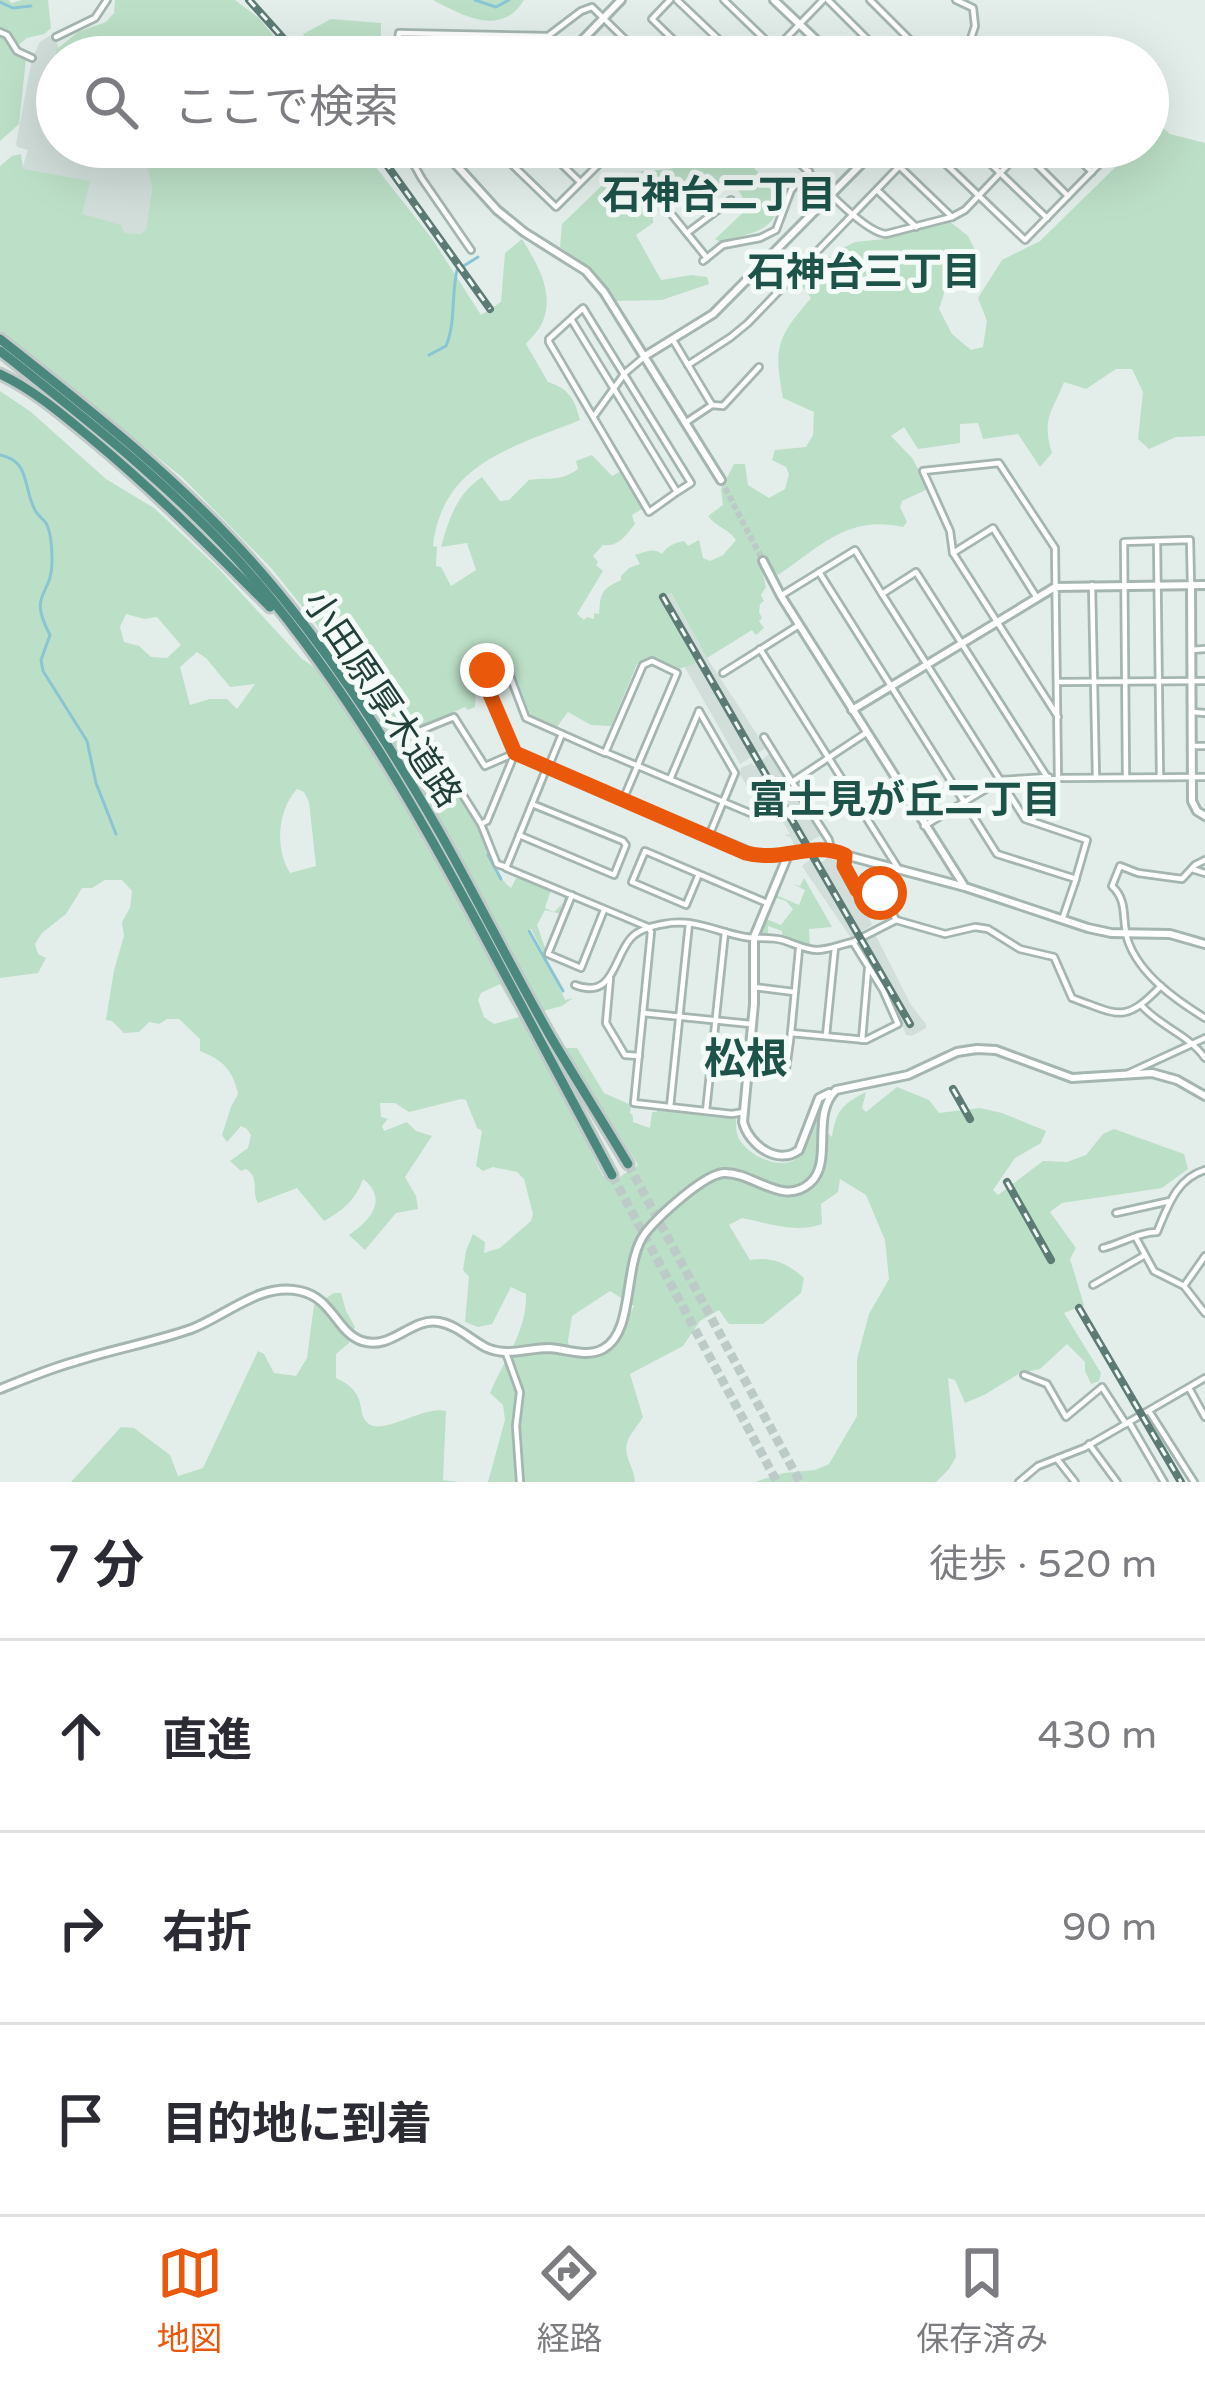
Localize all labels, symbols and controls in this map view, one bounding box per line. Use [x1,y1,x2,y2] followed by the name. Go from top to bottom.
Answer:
[36,36,1169,168] search box
[78,69,144,135] icon: search
[174,81,399,135] text: ここで検索
[602,172,836,219] district label: 石神台二丁目
[747,249,981,296] district label: 石神台三丁目
[294,583,470,815] street label: 小田原厚木道路
[460,643,514,697] route end
[749,777,1061,824] district label: 富士見が丘二丁目
[853,866,907,920] route start
[704,1034,788,1085] district label: 松根
[48,1535,144,1597] text: 7 分
[929,1541,1157,1588] text: 徒歩 · 520 m
[48,1703,114,1769] icon: ahead
[1038,1712,1157,1759] text: 430 m
[162,1714,252,1768] text: 直進
[48,1895,114,1961] icon: right
[1062,1904,1157,1951] text: 90 m
[162,1906,252,1960] text: 右折
[48,2087,114,2153] icon: arrive
[162,2098,432,2152] text: 目的地に到着
[157,2240,223,2360] tab: 地図
[536,2240,602,2360] tab: 経路
[916,2240,1048,2360] tab: 保存済み

